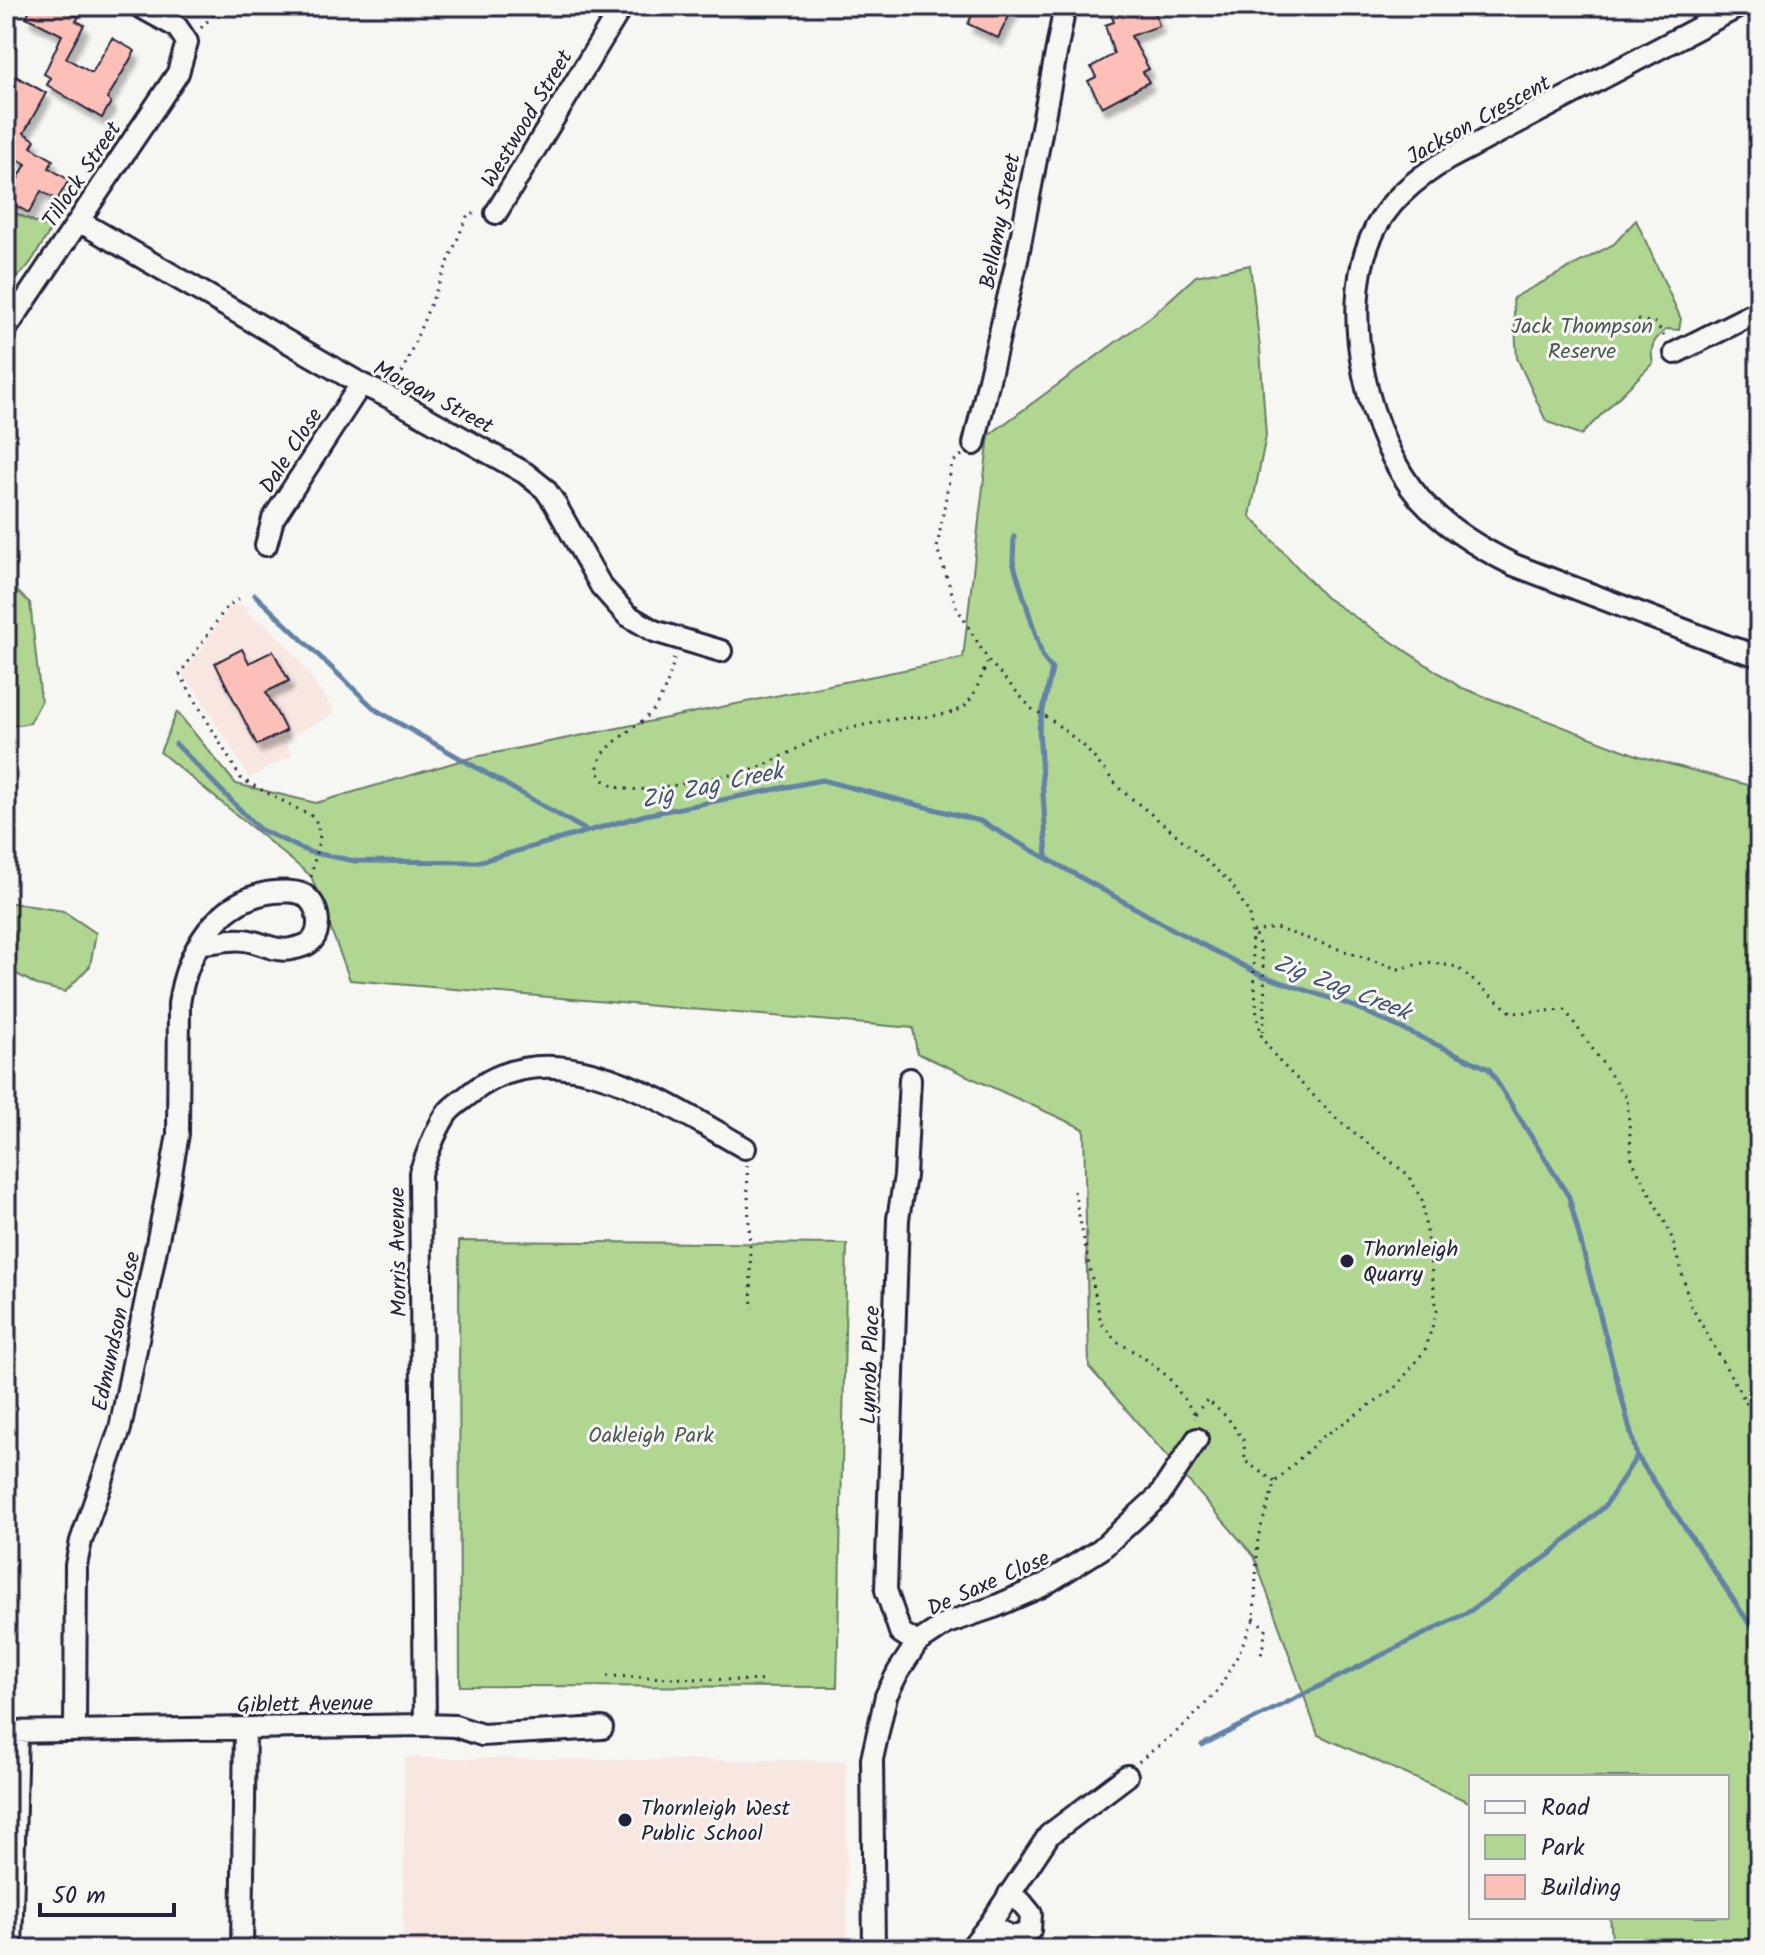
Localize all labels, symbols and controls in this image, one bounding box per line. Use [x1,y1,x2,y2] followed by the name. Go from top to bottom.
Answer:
[473,43,583,195] street label: Westwood Street
[1401,67,1558,175] street label: Jackson Crescent
[34,114,132,236] street label: Tillock Street
[971,150,1032,292] street label: Bellamy Street
[1511,310,1653,370] park label: Jack Thompson Reserve
[366,352,500,445] street label: Morgan Street
[251,401,333,501] street label: Dale Close
[638,752,790,821] water label: Zig Zag Creek
[1267,944,1419,1034] water label: Zig Zag Creek
[381,1187,418,1317] street label: Morris Avenue
[1363,1233,1458,1293] place label: Thornleigh Quarry
[83,1248,151,1415] street label: Edmundson Close
[1338,1252,1356,1270] marker: Thornleigh Quarry
[852,1305,891,1425] street label: Lynrob Place
[588,1419,714,1454] park label: Oakleigh Park
[922,1542,1056,1627] street label: De Saxe Close
[237,1687,374,1724] street label: Giblett Avenue
[1469,1775,1729,1919] legend
[1541,1789,1590,1828] text: Road
[641,1792,791,1852] place label: Thornleigh West Public School
[616,1811,634,1829] marker: Thornleigh West Public School
[1541,1829,1585,1868] text: Park
[40,1867,174,1917] scale bar
[1541,1869,1621,1908] text: Building
[52,1877,106,1916] text: 50 m

